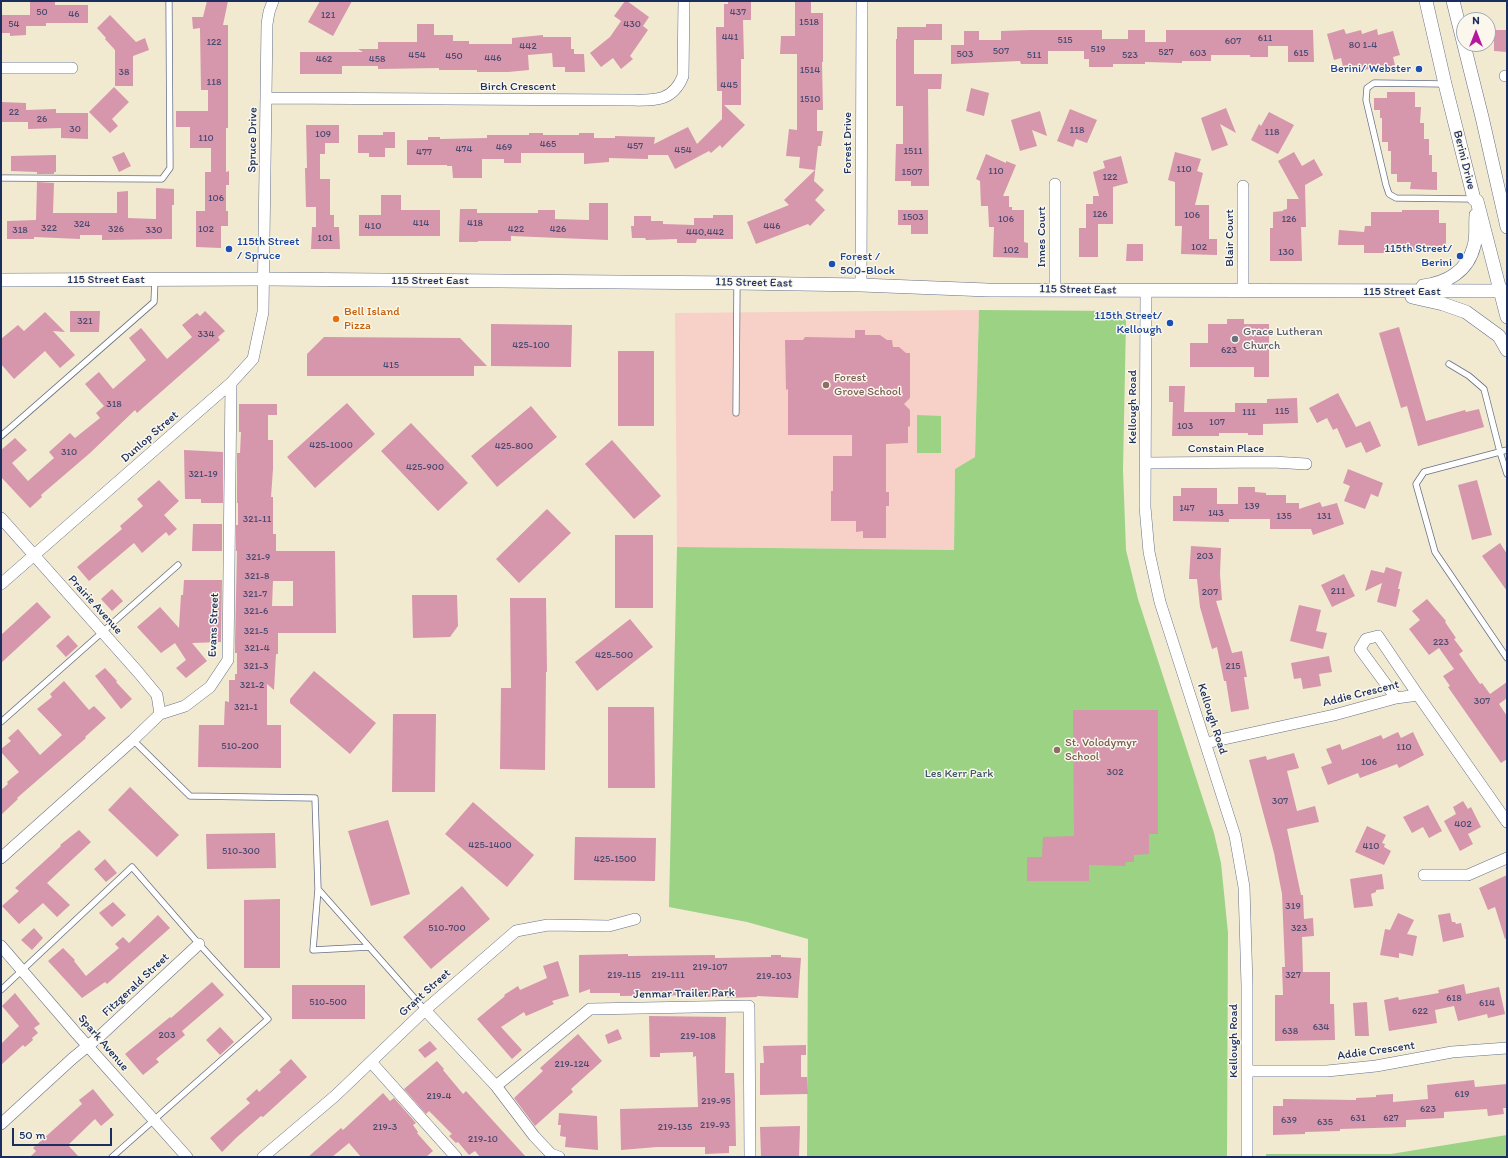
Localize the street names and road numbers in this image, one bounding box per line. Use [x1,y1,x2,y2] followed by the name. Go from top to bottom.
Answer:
[480,80,556,94] street label: Birch Crescent
[245,107,261,173] street label: Spruce Drive
[841,112,855,174] street label: Forest Drive
[1450,129,1478,191] street label: Berini Drive
[1035,206,1049,268] street label: Innes Court
[1223,209,1237,267] street label: Blair Court
[67,273,145,287] street label: 115 Street East
[391,274,469,288] street label: 115 Street East
[715,275,793,291] street label: 115 Street East
[1039,282,1117,298] street label: 115 Street East
[1363,285,1441,299] street label: 115 Street East
[1126,370,1140,444] street label: Kellough Road
[118,408,182,466] street label: Dunlop Street
[1188,442,1264,456] street label: Constain Place
[65,573,125,637] street label: Prairie Avenue
[206,593,222,657] street label: Evans Street
[1321,678,1401,710] street label: Addie Crescent
[1194,682,1230,756] street label: Kellough Road
[99,950,173,1020] street label: Fitzgerald Street
[396,966,454,1020] street label: Grant Street
[633,986,735,1002] street label: Jenmar Trailer Park
[1227,1004,1241,1078] street label: Kellough Road
[75,1012,131,1074] street label: Spark Avenue
[1336,1038,1416,1064] street label: Addie Crescent

